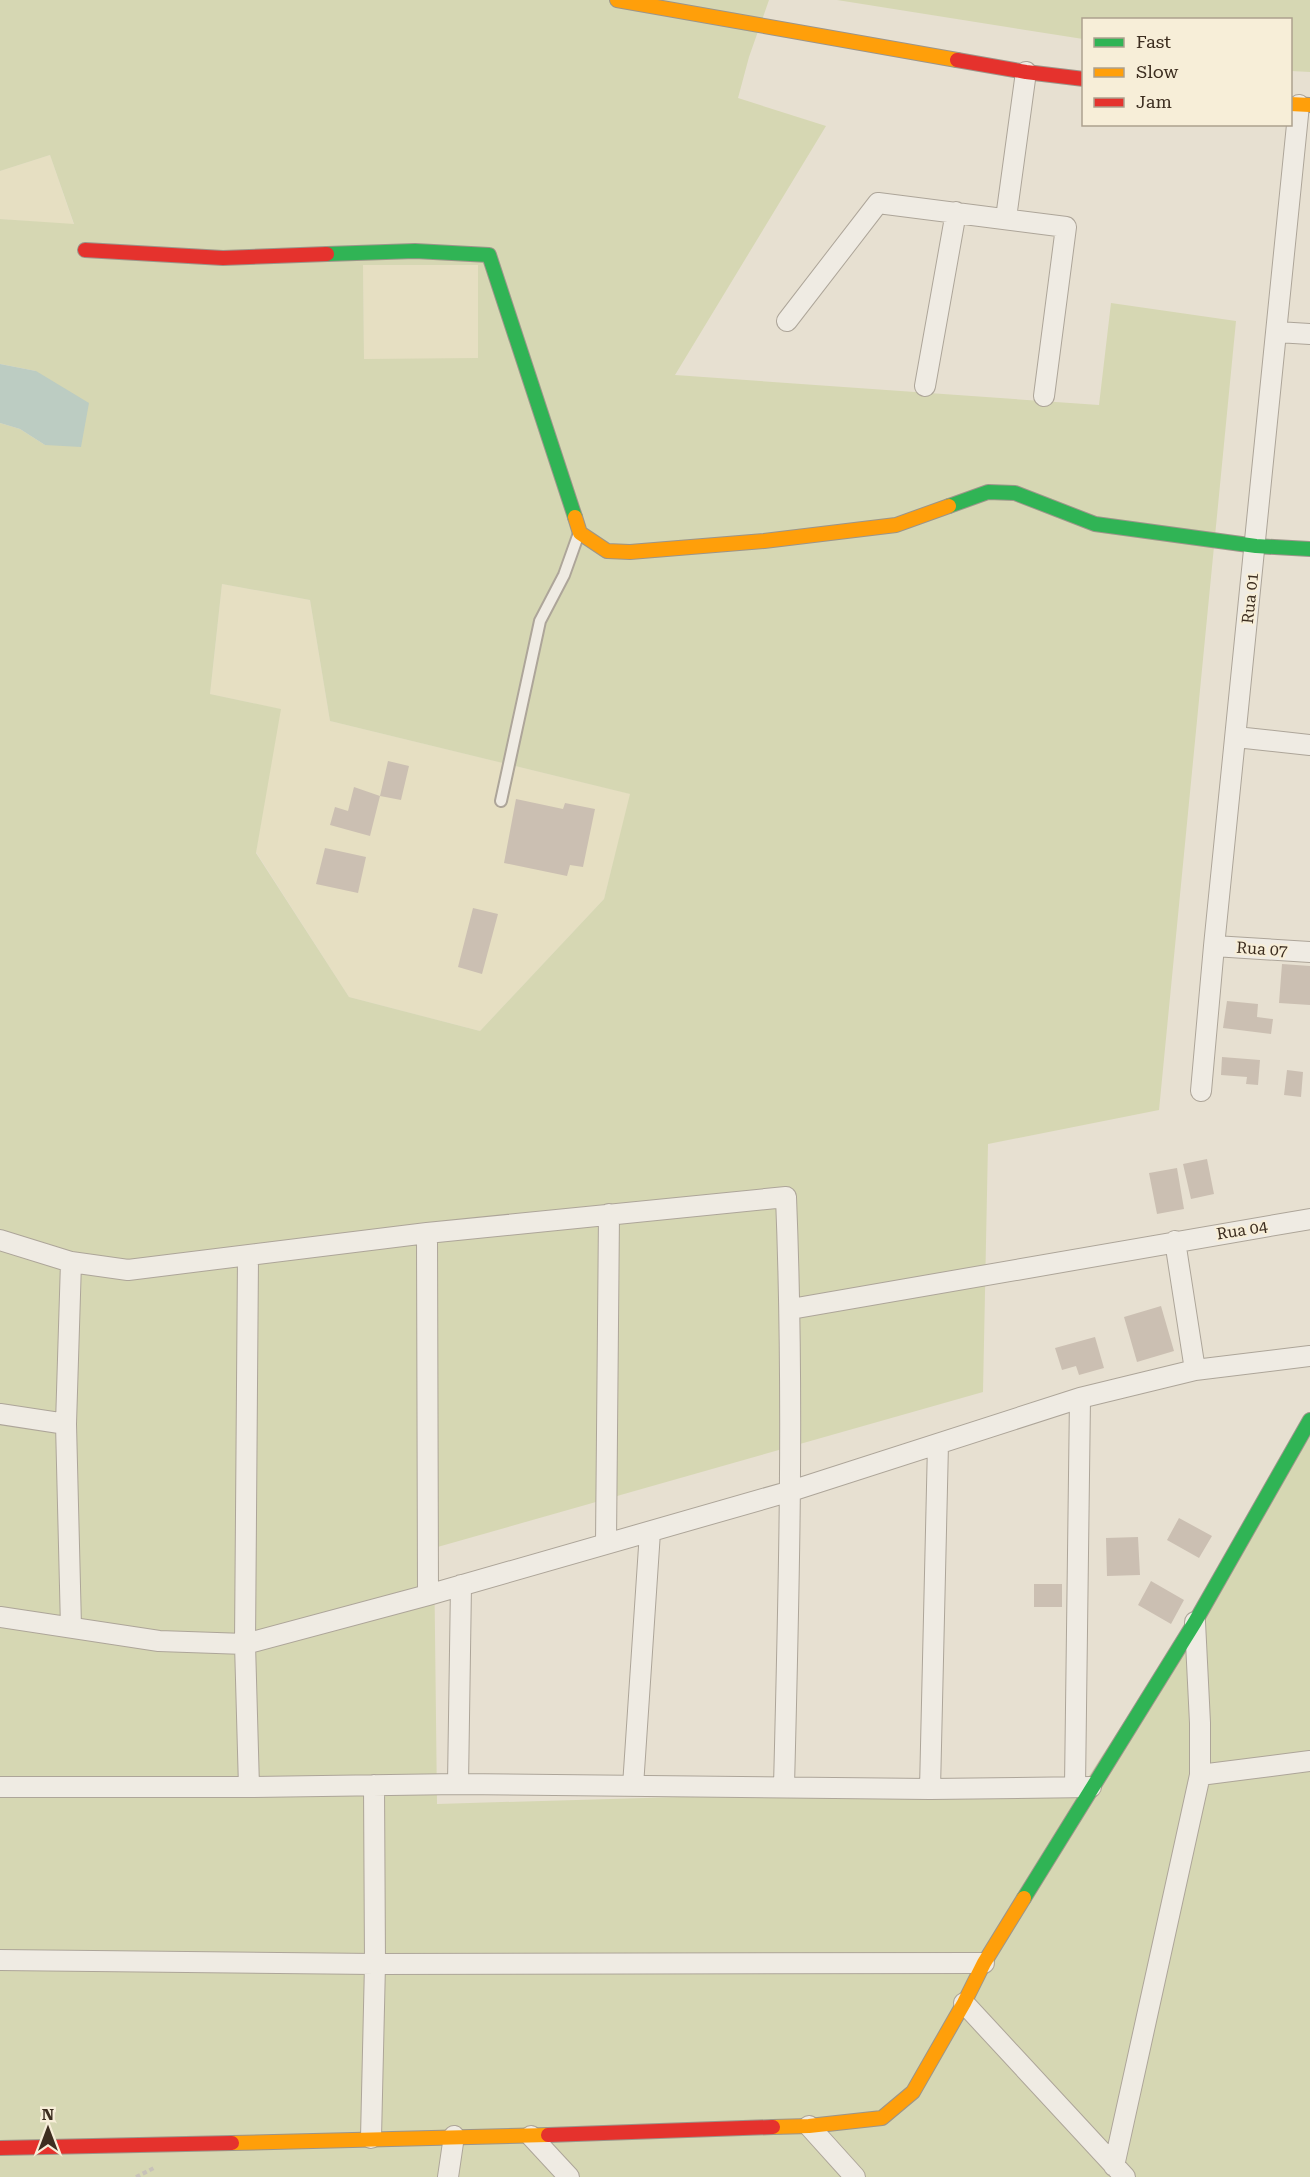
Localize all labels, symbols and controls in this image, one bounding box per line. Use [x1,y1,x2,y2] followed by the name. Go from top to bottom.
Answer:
[1082,18,1292,126] legend
[1136,31,1171,52] text: Fast
[1136,61,1178,82] text: Slow
[1136,91,1172,112] text: Jam
[1238,571,1262,625] street label: Rua 01
[1236,938,1288,960] street label: Rua 07
[1215,1217,1269,1243] street label: Rua 04
[18,2099,78,2159] north arrow
[42,2105,54,2124] text: N

